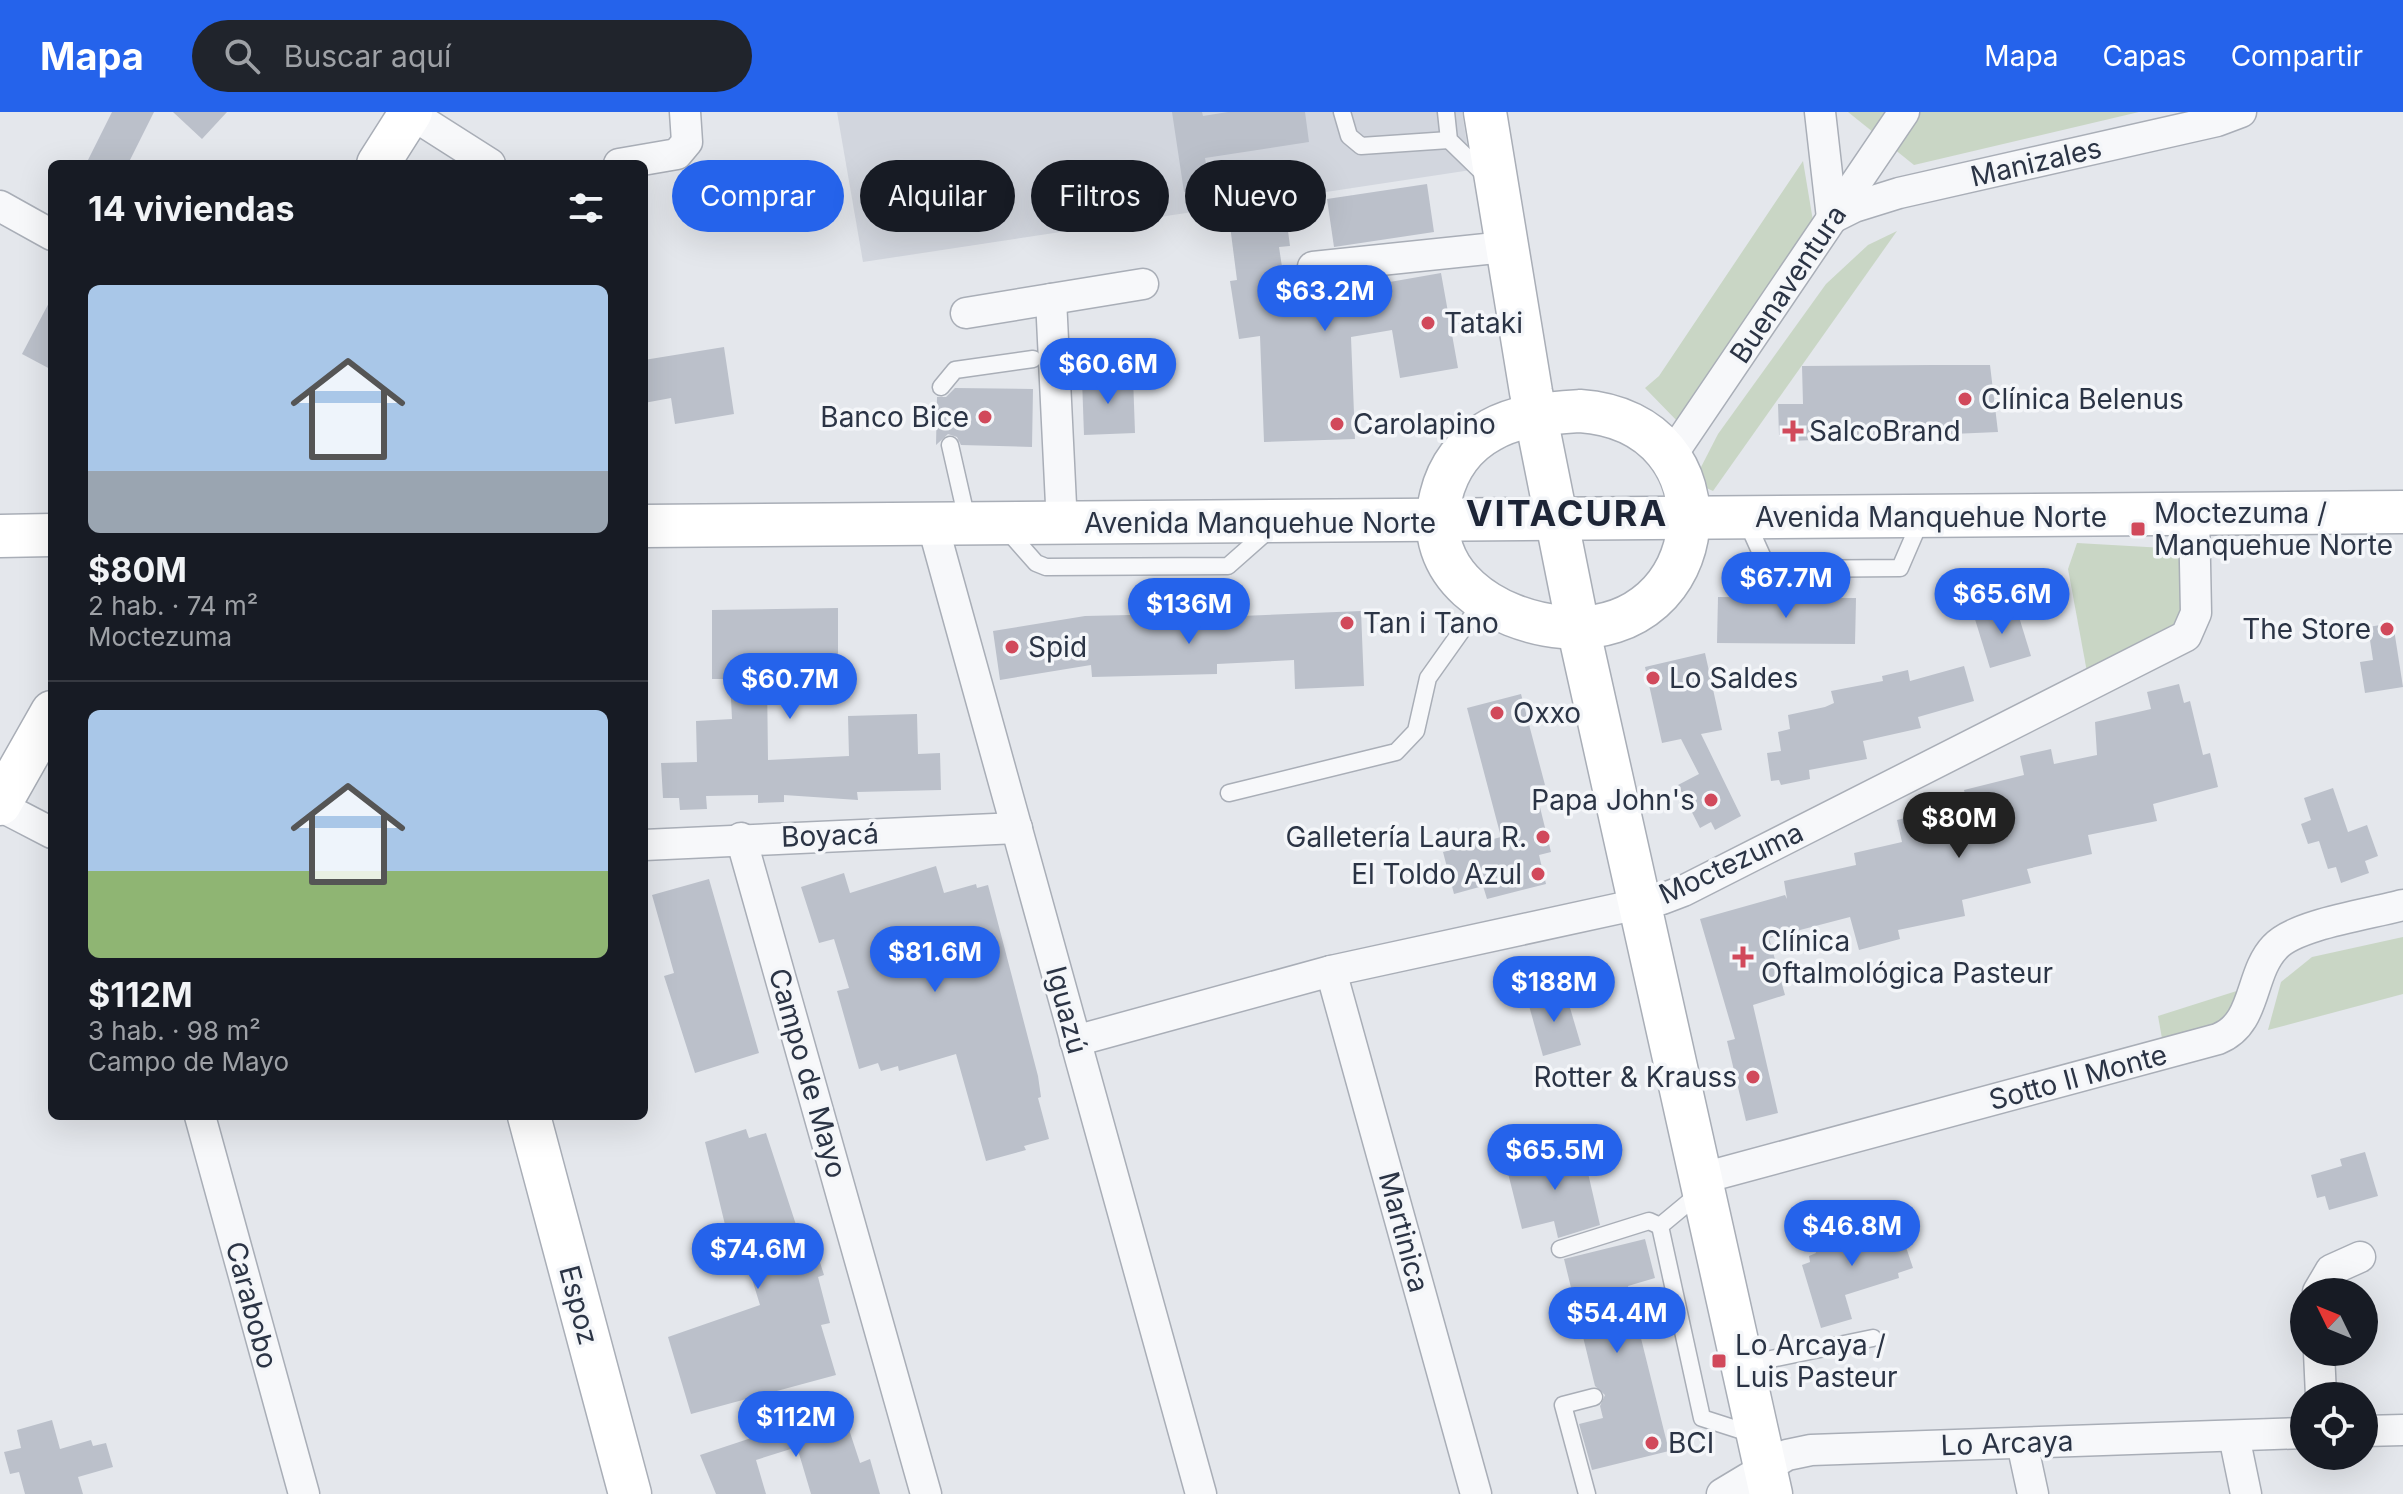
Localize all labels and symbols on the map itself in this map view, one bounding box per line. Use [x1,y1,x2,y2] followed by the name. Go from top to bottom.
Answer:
[1967,130,2105,194] street label: Manizales
[1723,199,1853,369] street label: Buenaventura
[1260,265,1390,333] pin: $63.2M
[1444,306,1523,340] place label: Tataki
[1419,314,1437,332] marker: Tataki
[1043,338,1173,406] pin: $60.6M
[1981,382,2184,416] place label: Clínica Belenus
[1956,390,1974,408] marker: Clínica Belenus
[820,400,969,434] place label: Banco Bice
[1353,407,1496,441] place label: Carolapino
[976,408,994,426] marker: Banco Bice
[1809,414,1961,448] place label: SalcoBrand
[1328,415,1346,433] marker: Carolapino
[1784,422,1802,440] marker: SalcoBrand
[1466,491,1668,535] district label: VITACURA
[2154,496,2393,562] place label: Moctezuma / Manquehue Norte
[1755,500,2107,534] street label: Avenida Manquehue Norte
[1084,506,1436,540] street label: Avenida Manquehue Norte
[2129,520,2147,538] marker: Moctezuma / Manquehue Norte
[1721,552,1851,620] pin: $67.7M
[1937,568,2067,636] pin: $65.6M
[1133,578,1245,646] pin: $136M
[1363,606,1499,640] place label: Tan i Tano
[2242,612,2371,646] place label: The Store
[1338,614,1356,632] marker: Tan i Tano
[2378,620,2396,638] marker: The Store
[1028,630,1087,664] place label: Spid
[1003,638,1021,656] marker: Spid
[725,653,855,721] pin: $60.7M
[1669,661,1798,695] place label: Lo Saldes
[1644,669,1662,687] marker: Lo Saldes
[1513,696,1581,730] place label: Oxxo
[1488,704,1506,722] marker: Oxxo
[1531,783,1695,817] place label: Papa John's
[1702,791,1720,809] marker: Papa John's
[1912,792,2006,860] pin: $80M
[1654,815,1808,911] street label: Moctezuma
[780,816,880,854] street label: Boyacá
[1286,820,1527,854] place label: Galletería Laura R.
[1534,828,1552,846] marker: Galletería Laura R.
[1351,857,1522,891] place label: El Toldo Azul
[1529,865,1547,883] marker: El Toldo Azul
[1761,924,2053,990] place label: Clínica Oftalmológica Pasteur
[870,926,1000,994] pin: $81.6M
[1732,946,1754,968] marker: Clínica Oftalmológica Pasteur
[1498,956,1610,1024] pin: $188M
[1039,963,1095,1057] street label: Iguazú
[762,964,854,1182] street label: Campo de Mayo
[1985,1037,2171,1117] street label: Sotto Il Monte
[1533,1060,1737,1094] place label: Rotter & Krauss
[1744,1068,1762,1086] marker: Rotter & Krauss
[1490,1124,1620,1192] pin: $65.5M
[1372,1168,1436,1296] street label: Martinica
[1787,1200,1917,1268] pin: $46.8M
[693,1223,823,1291] pin: $74.6M
[219,1238,285,1372] street label: Carabobo
[552,1262,606,1348] street label: Espoz
[2290,1278,2378,1366] north arrow
[1552,1287,1682,1355] pin: $54.4M
[1735,1328,1898,1394] place label: Lo Arcaya / Luis Pasteur
[1710,1352,1728,1370] marker: Lo Arcaya / Luis Pasteur
[740,1391,852,1459] pin: $112M
[1940,1424,2074,1462] street label: Lo Arcaya
[1668,1426,1714,1460] place label: BCI
[1643,1434,1661,1452] marker: BCI

